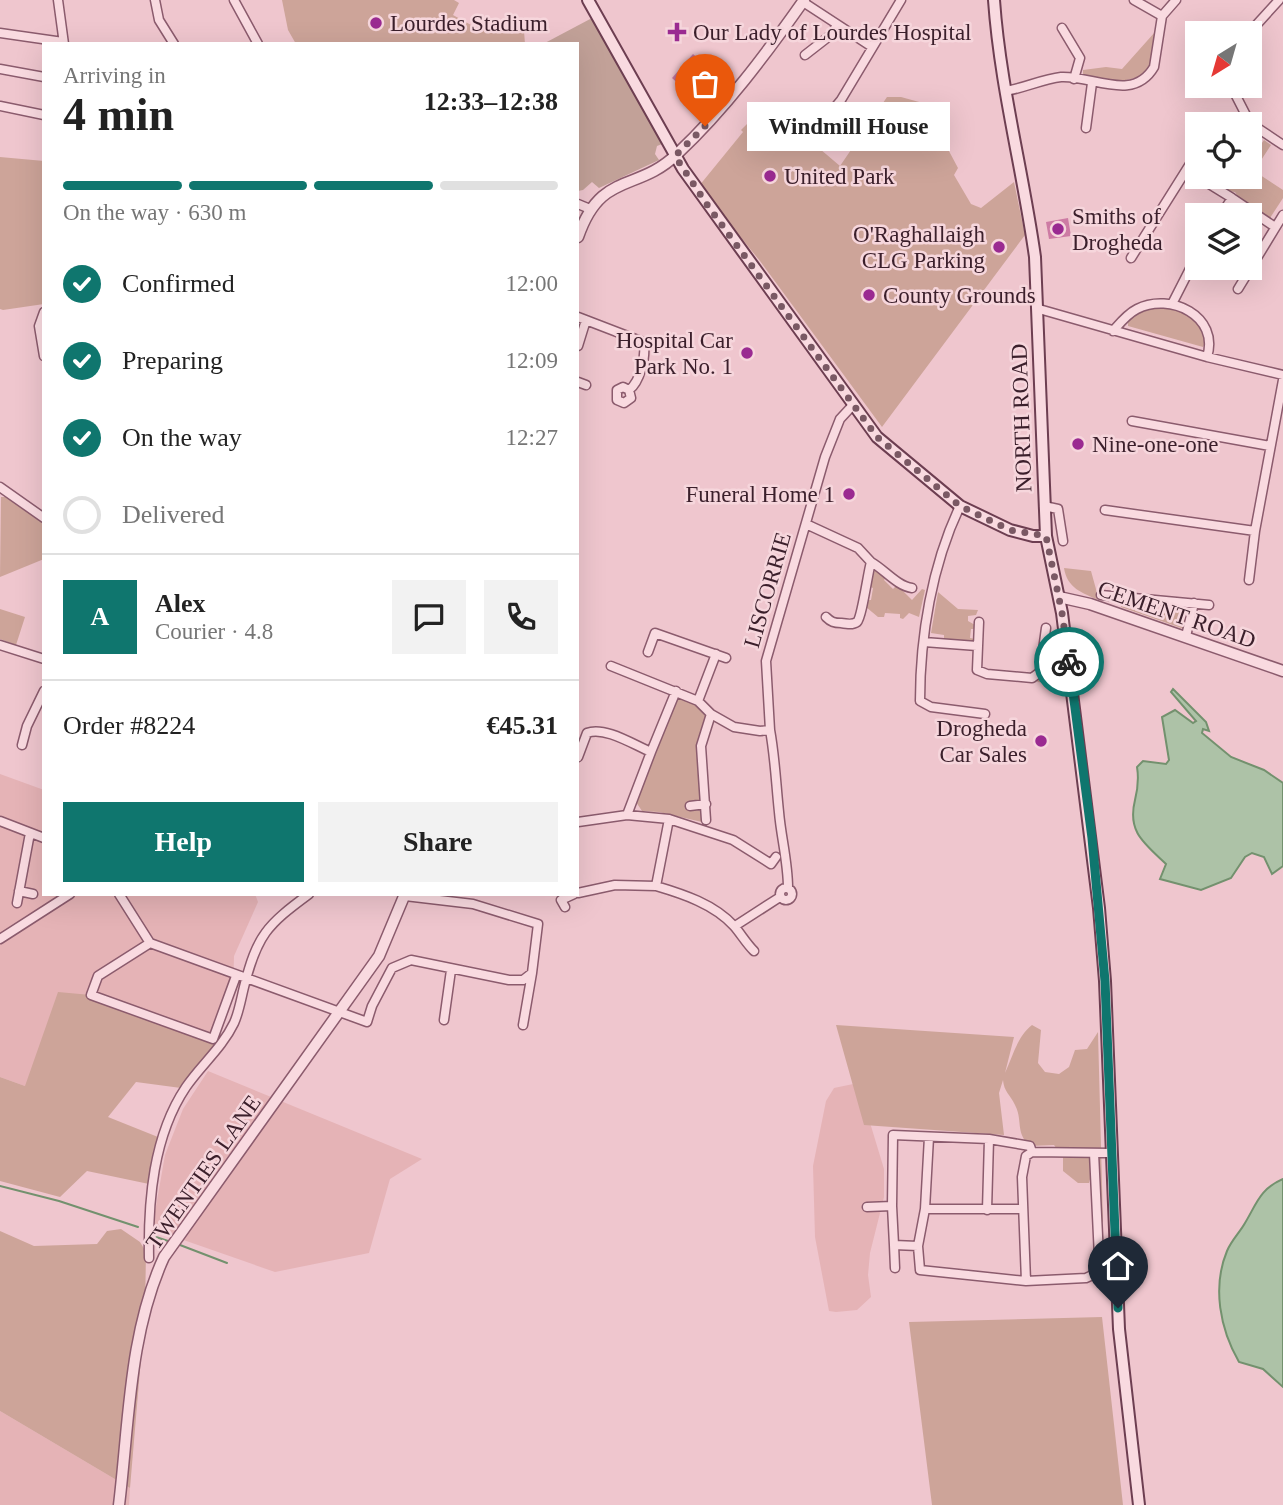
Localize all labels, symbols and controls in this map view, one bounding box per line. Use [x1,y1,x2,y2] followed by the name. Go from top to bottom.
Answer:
[390,11,548,36] place label: Lourdes Stadium
[368,15,384,31] marker: Lourdes Stadium
[693,20,972,45] place label: Our Lady of Lourdes Hospital
[1185,21,1262,98] north arrow
[1185,21,1262,280] map controls
[667,22,687,42] marker: Our Lady of Lourdes Hospital
[675,54,735,126] pin
[63,63,166,88] text: Arriving in
[686,65,724,103] icon: bag
[424,87,558,116] text: 12:33–12:38
[63,89,174,140] text: 4 min
[747,102,950,150] callout: Windmill House
[1185,112,1262,189] button: locate
[769,114,928,139] text: Windmill House
[784,164,895,189] place label: United Park
[762,168,778,184] marker: United Park
[63,200,246,225] text: On the way · 630 m
[1185,203,1262,280] button: layers
[1072,204,1163,255] place label: Smiths of Drogheda
[1050,221,1066,237] marker: Smiths of Drogheda
[853,222,986,273] place label: O'Raghallaigh CLG Parking
[991,239,1007,255] marker: O'Raghallaigh CLG Parking
[63,265,101,303] icon: check
[122,269,235,298] text: Confirmed
[506,271,558,296] text: 12:00
[883,283,1036,308] place label: County Grounds
[861,287,877,303] marker: County Grounds
[616,328,733,379] place label: Hospital Car Park No. 1
[63,342,101,380] icon: check
[1006,343,1037,493] street label: NORTH ROAD
[739,345,755,361] marker: Hospital Car Park No. 1
[122,346,223,375] text: Preparing
[506,348,558,373] text: 12:09
[63,419,101,457] icon: check
[122,423,242,452] text: On the way
[506,425,558,450] text: 12:27
[1092,432,1218,457] place label: Nine-one-one
[1070,436,1086,452] marker: Nine-one-one
[686,482,835,507] place label: Funeral Home 1
[841,486,857,502] marker: Funeral Home 1
[122,500,225,529] text: Delivered
[739,530,796,651] street label: LISCORRIE
[1095,576,1259,653] street label: CEMENT ROAD
[392,580,466,654] button: chat
[484,580,558,654] button: phone
[155,589,206,618] text: Alex
[91,602,109,631] text: A
[155,619,273,644] text: Courier · 4.8
[1034,627,1104,697] courier
[1050,643,1088,681] icon: bike
[63,711,195,740] text: Order #8224
[487,711,558,740] text: €45.31
[936,716,1027,767] place label: Drogheda Car Sales
[1033,733,1049,749] marker: Drogheda Car Sales
[63,802,304,882] button: Help
[318,802,558,882] button: Share
[141,1091,266,1254] street label: TWENTIES LANE
[1088,1236,1148,1308] pin
[1099,1247,1137,1285] icon: home

